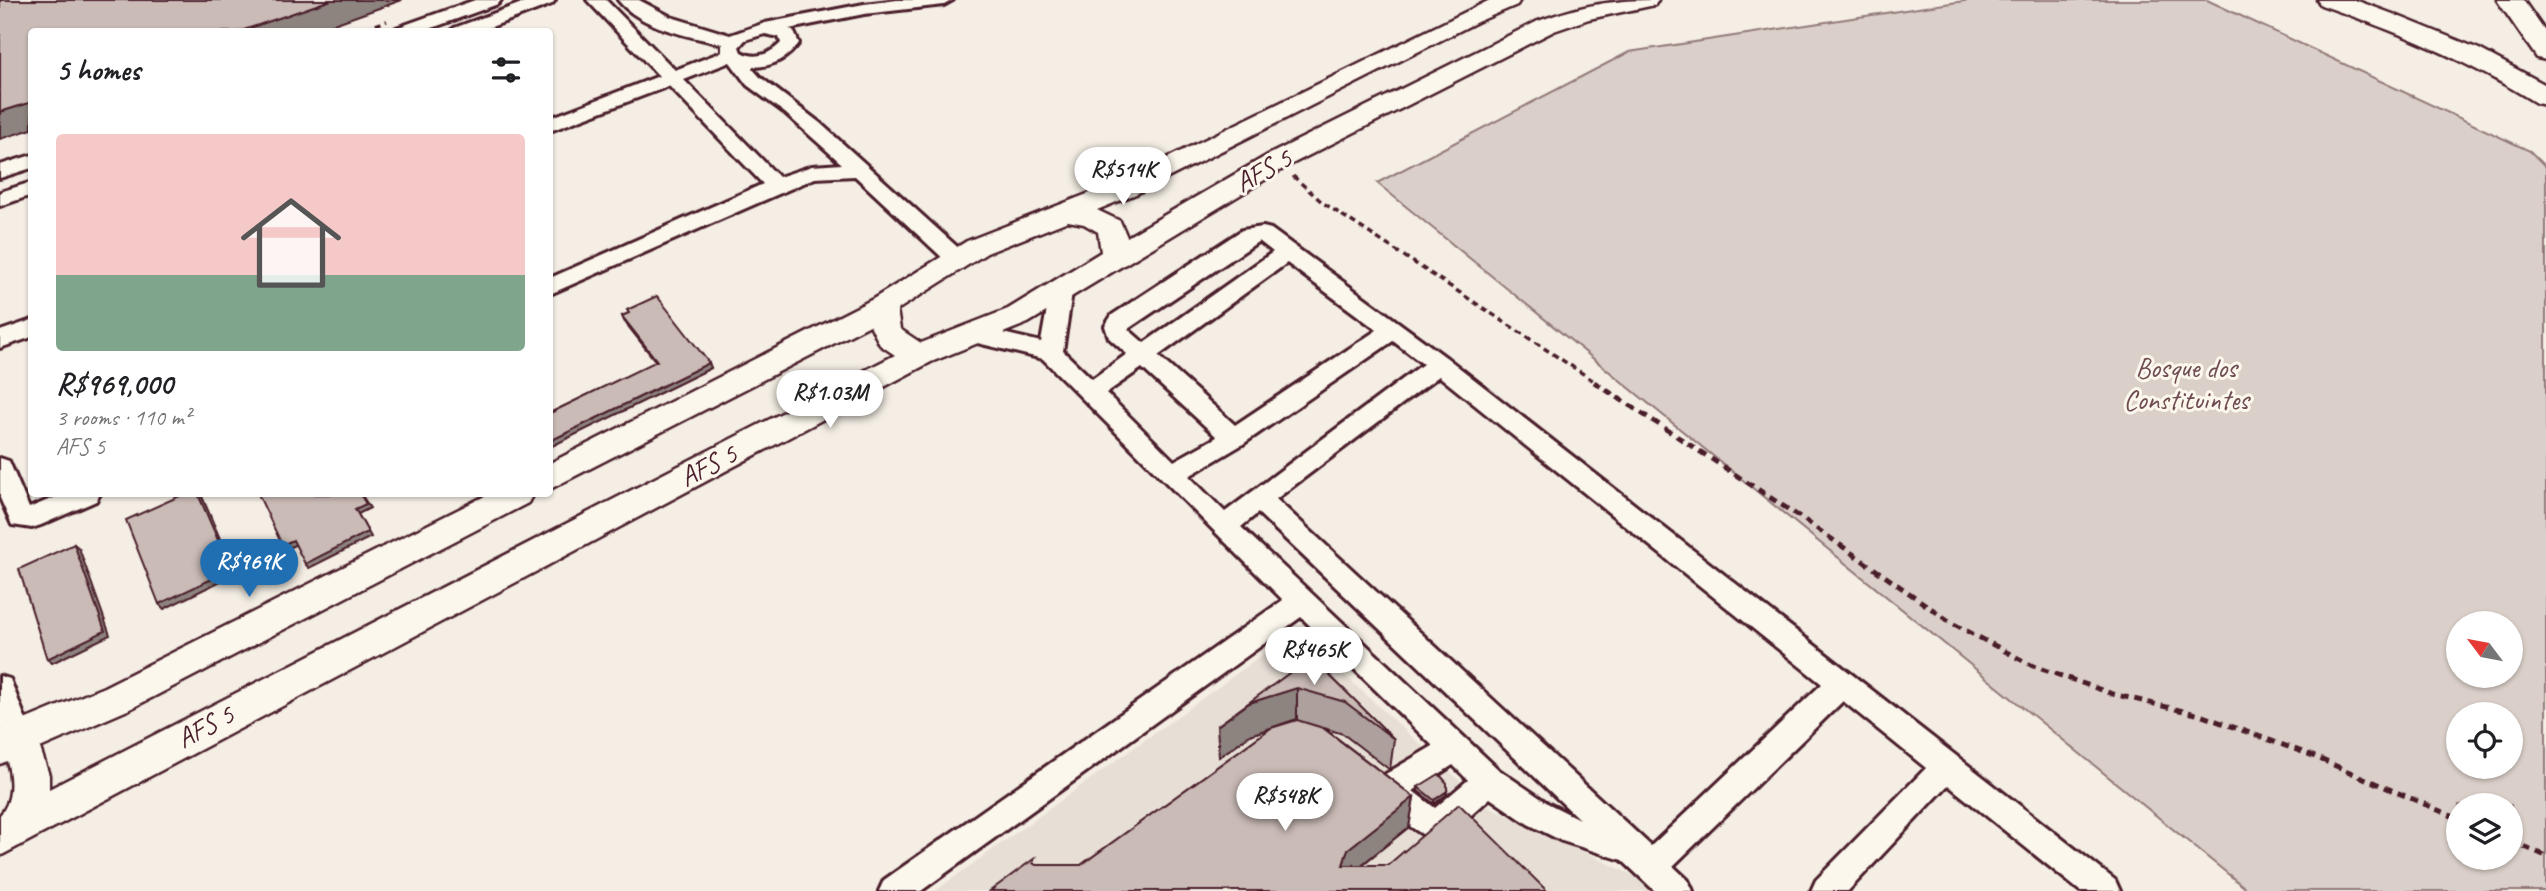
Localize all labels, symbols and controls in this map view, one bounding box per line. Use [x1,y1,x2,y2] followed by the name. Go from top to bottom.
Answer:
[56,51,140,89] text: 5 homes
[487,51,525,89] icon: filters
[1228,140,1299,200] street label: AFS 5
[1066,148,1180,207] pin: R$514K
[1090,155,1156,184] text: R$514K
[228,180,354,306] icon: home
[2123,350,2251,417] park label: Bosque dos Constituintes
[56,365,173,403] text: R$969,000
[765,370,895,430] pin: R$1.03M
[792,378,868,407] text: R$1.03M
[56,403,191,432] text: 3 rooms · 110 m²
[56,432,105,461] text: AFS 5
[673,435,744,494] street label: AFS 5
[192,540,306,599] pin: R$969K
[216,547,282,576] text: R$969K
[2446,611,2524,688] north arrow
[2446,611,2523,870] map controls
[1257,628,1371,687] pin: R$465K
[1281,635,1347,664] text: R$465K
[170,696,241,755] street label: AFS 5
[2446,702,2523,779] button: locate
[1228,774,1342,833] pin: R$548K
[1252,781,1318,810] text: R$548K
[2446,793,2523,870] button: layers

